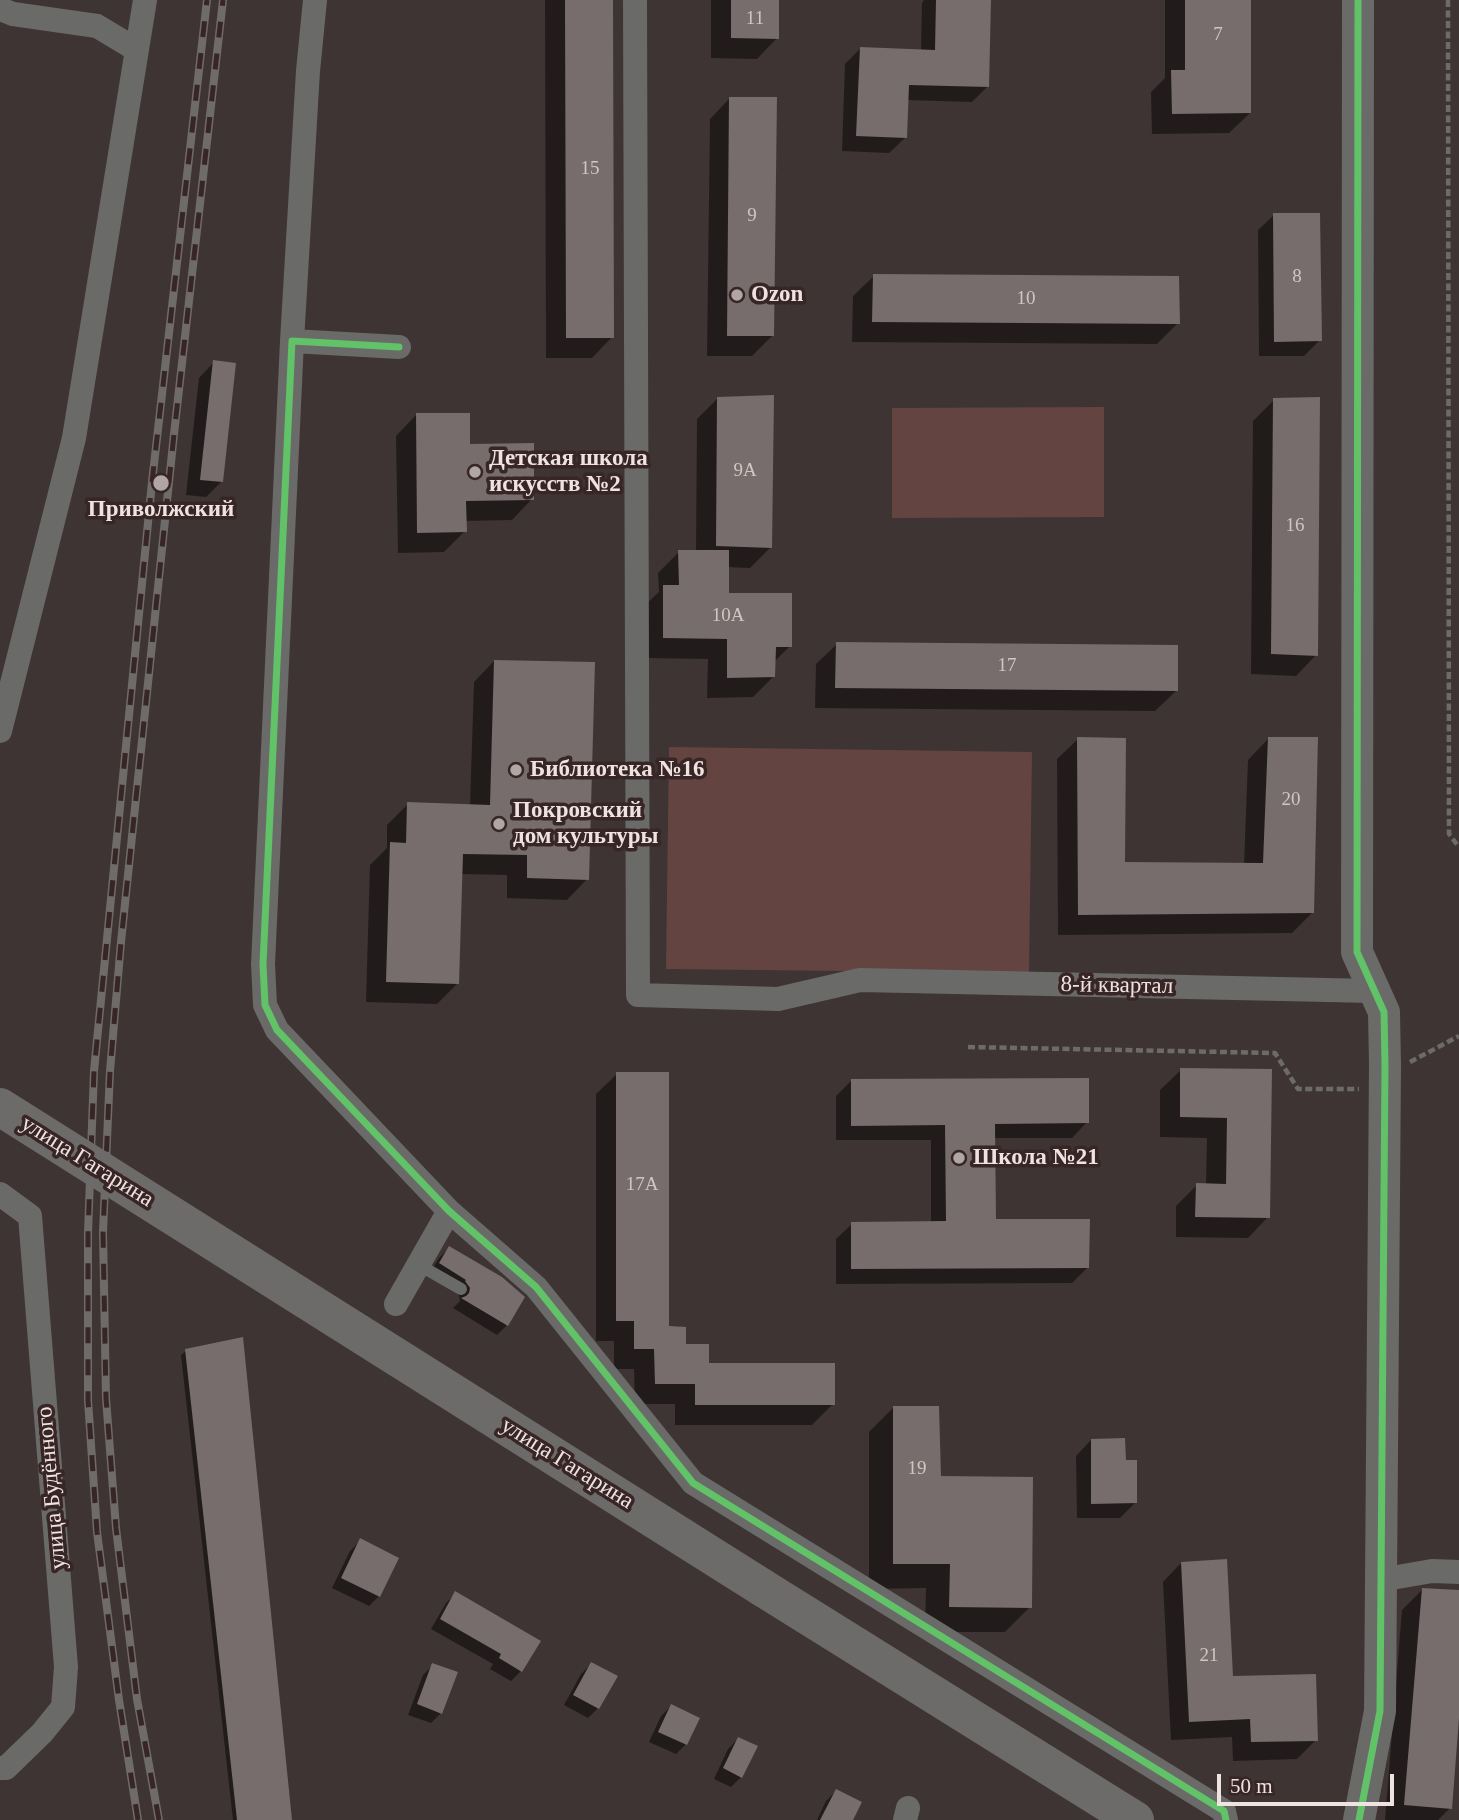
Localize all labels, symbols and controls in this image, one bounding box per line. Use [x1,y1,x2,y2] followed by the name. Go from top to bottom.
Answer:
[746,8,764,30] house number: 11
[1213,24,1223,46] house number: 7
[580,158,600,180] house number: 15
[747,205,757,227] house number: 9
[1292,266,1302,288] house number: 8
[751,281,803,309] place label: Ozon
[729,287,745,303] marker: Ozon
[1016,288,1036,310] house number: 10
[489,445,648,499] place label: Детская школа искусств №2
[733,460,757,482] house number: 9А
[467,464,483,480] marker: Детская школа искусств №2
[151,473,171,493] marker: Приволжский
[88,496,234,524] place label: Приволжский
[1286,515,1304,537] house number: 16
[712,605,744,627] house number: 10А
[998,655,1016,677] house number: 17
[530,756,705,784] place label: Библиотека №16
[508,762,524,778] marker: Библиотека №16
[1282,789,1300,811] house number: 20
[513,797,658,851] place label: Покровский дом культуры
[491,816,507,832] marker: Покровский дом культуры
[1060,971,1174,1001] street label: 8-й квартал
[15,1110,159,1214] street label: улица Гагарина
[973,1144,1099,1172] place label: Школа №21
[951,1150,967,1166] marker: Школа №21
[626,1174,658,1196] house number: 17А
[31,1405,73,1571] street label: улица Будённого
[495,1412,639,1516] street label: улица Гагарина
[908,1458,926,1480] house number: 19
[1200,1645,1218,1667] house number: 21
[1221,1760,1398,1804] scale bar
[1230,1774,1273,1798] text: 50 m

